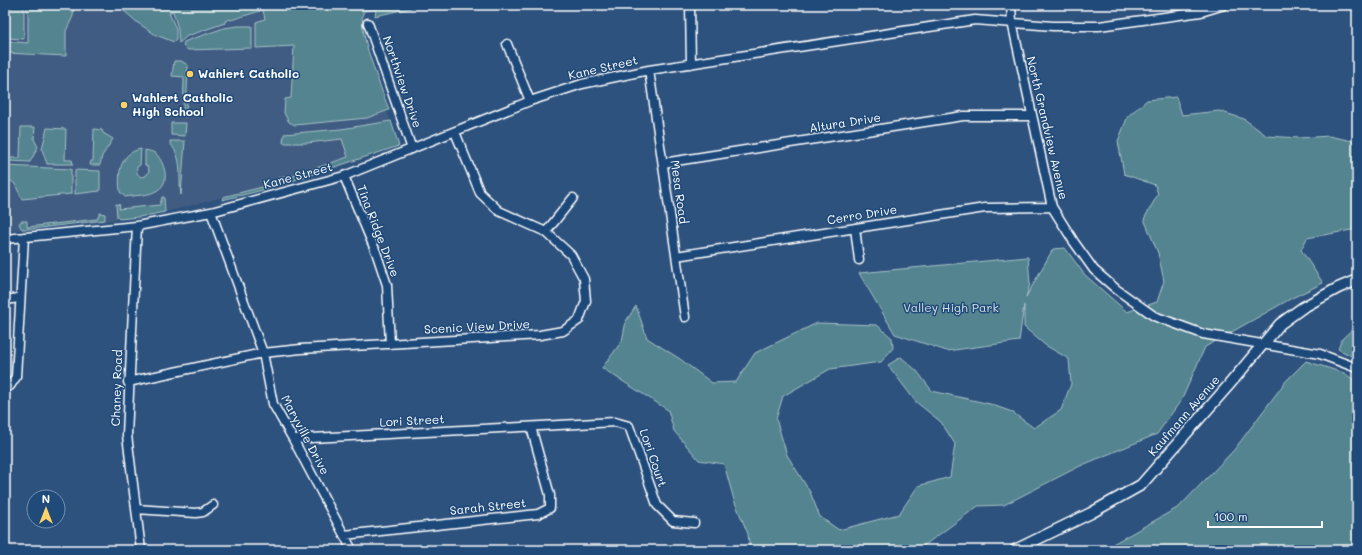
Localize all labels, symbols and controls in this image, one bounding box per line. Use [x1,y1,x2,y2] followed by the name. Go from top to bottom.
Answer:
[380,34,426,130] street label: Northview Drive
[566,51,639,83] street label: Kane Street
[1024,55,1072,201] street label: North Grandview Avenue
[198,65,299,81] place label: Wahlert Catholic
[185,69,195,79] marker: Wahlert Catholic
[132,89,233,119] place label: Wahlert Catholic High School
[119,100,129,110] marker: Wahlert Catholic High School
[808,108,882,136] street label: Altura Drive
[261,158,334,192] street label: Kane Street
[668,159,692,225] street label: Mesa Road
[354,182,404,279] street label: Tina Ridge Drive
[826,201,898,227] street label: Cerro Drive
[903,299,999,315] park label: Valley High Park
[424,315,530,337] street label: Scenic View Drive
[107,349,125,427] street label: Chaney Road
[1144,372,1223,459] street label: Kaufmann Avenue
[278,392,334,477] street label: Maryville Drive
[379,410,445,430] street label: Lori Street
[637,426,671,489] street label: Lori Court
[26,489,66,529] north arrow
[42,491,50,506] text: N
[449,494,527,518] street label: Sarah Street
[1208,503,1322,529] scale bar
[1214,508,1248,524] text: 100 m

